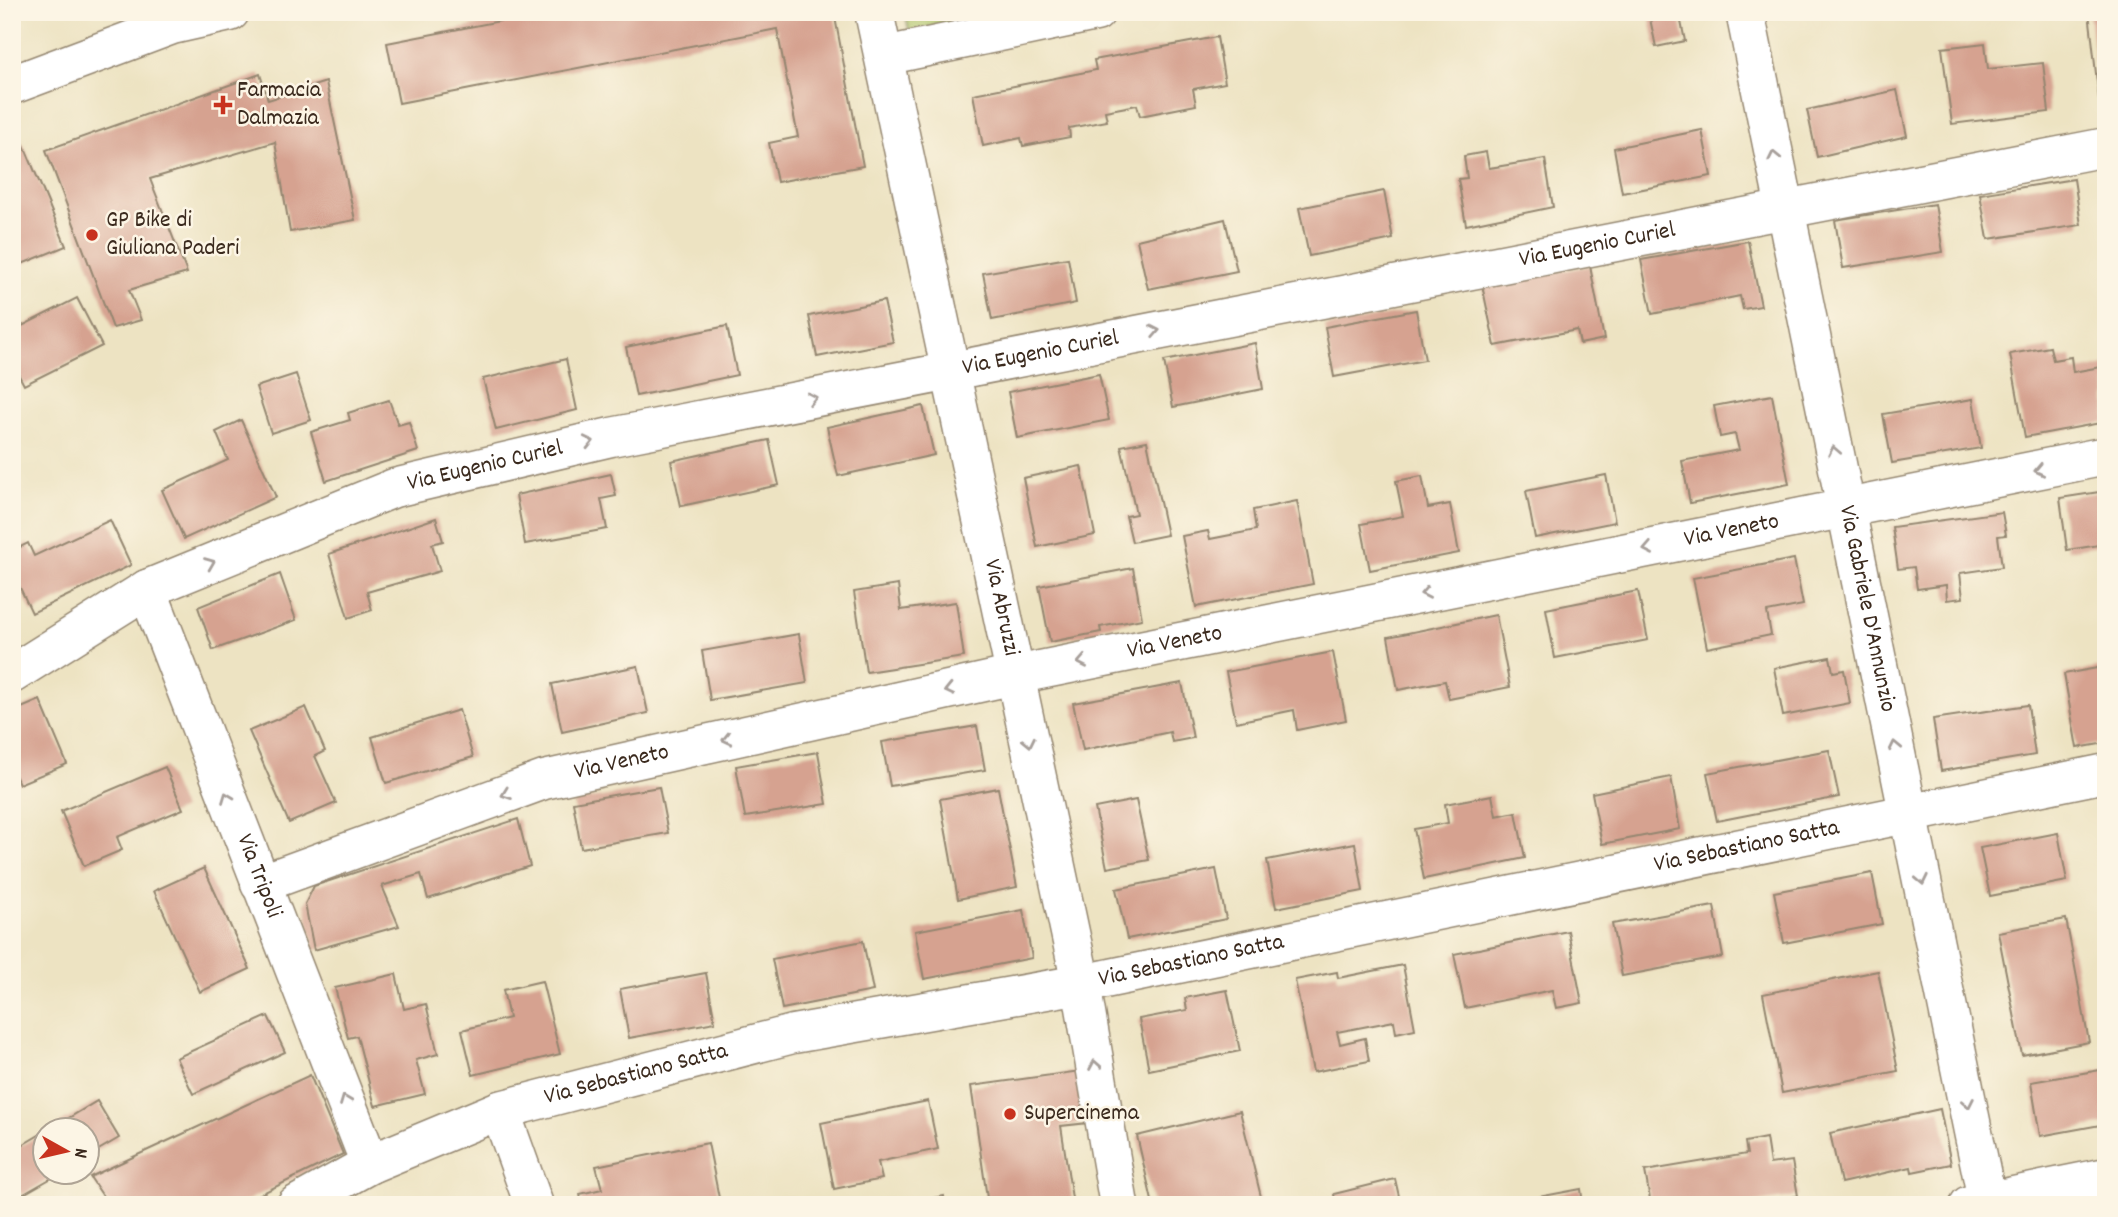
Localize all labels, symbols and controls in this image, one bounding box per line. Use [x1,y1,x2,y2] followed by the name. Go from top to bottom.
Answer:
[237,74,322,136] place label: Farmacia Dalmazia
[215,97,231,113] marker: Farmacia Dalmazia
[1768,150,1783,162] one-way arrow
[106,204,239,266] place label: GP Bike di Giuliana Paderi
[1516,214,1679,277] street label: Via Eugenio Curiel
[84,227,100,243] marker: GP Bike di Giuliana Paderi
[960,322,1122,385] street label: Via Eugenio Curiel
[1149,324,1161,339] one-way arrow
[806,391,818,406] one-way arrow
[404,432,566,501] street label: Via Eugenio Curiel
[583,436,595,450] one-way arrow
[1828,445,1843,457] one-way arrow
[2033,461,2045,476] one-way arrow
[1829,502,1904,715] street label: Via Gabriele D'Annunzio
[1681,505,1782,557] street label: Via Veneto
[1642,540,1654,555] one-way arrow
[974,556,1028,659] street label: Via Abruzzi
[203,558,215,572] one-way arrow
[1419,585,1431,600] one-way arrow
[1124,617,1225,669] street label: Via Veneto
[1076,653,1088,668] one-way arrow
[943,681,955,696] one-way arrow
[721,731,733,746] one-way arrow
[571,736,672,790] street label: Via Veneto
[1021,736,1036,748] one-way arrow
[1888,740,1903,752] one-way arrow
[501,786,513,800] one-way arrow
[221,791,235,803] one-way arrow
[1651,811,1843,883] street label: Via Sebastiano Satta
[227,829,290,923] street label: Via Tripoli
[1914,874,1929,886] one-way arrow
[1096,926,1288,997] street label: Via Sebastiano Satta
[541,1034,732,1115] street label: Via Sebastiano Satta
[1088,1059,1103,1071] one-way arrow
[339,1095,353,1107] one-way arrow
[1024,1097,1140,1131] place label: Supercinema
[1959,1097,1974,1109] one-way arrow
[1002,1106,1018,1122] marker: Supercinema
[32,1116,102,1186] north arrow
[65,1146,93,1159] text: N

